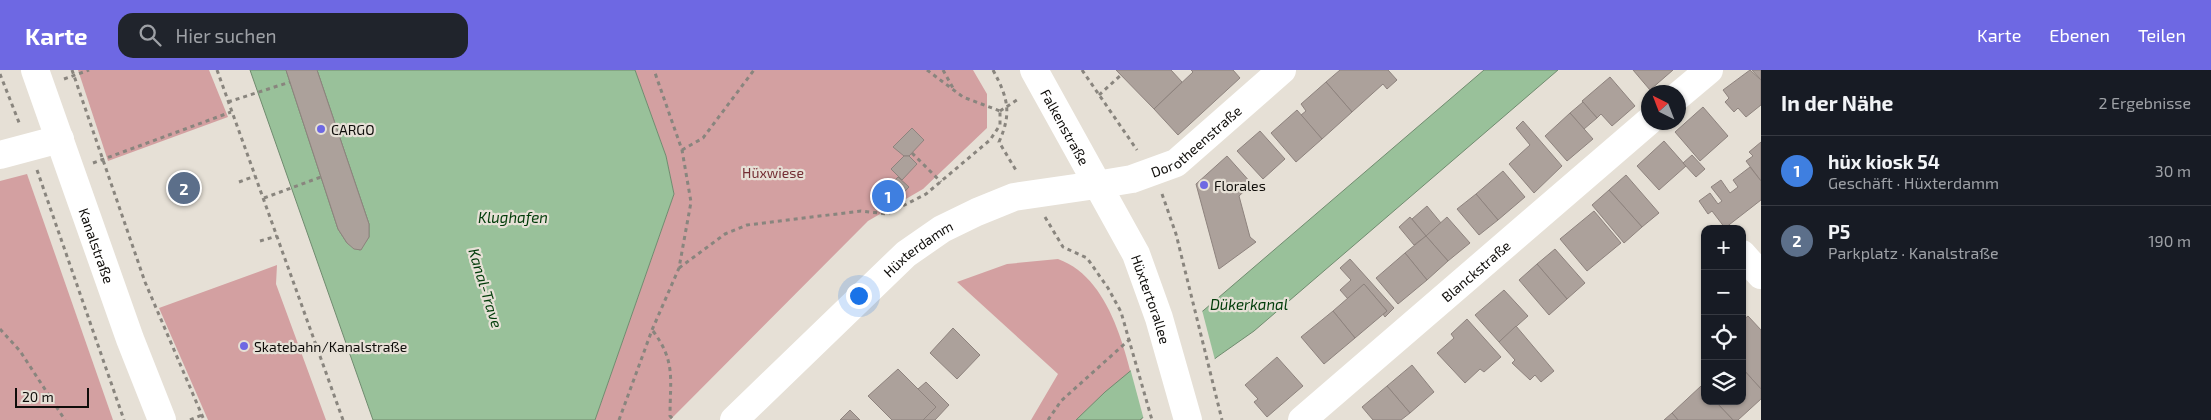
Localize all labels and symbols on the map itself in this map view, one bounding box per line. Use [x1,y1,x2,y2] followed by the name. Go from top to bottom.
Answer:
[1641,85,1686,130] north arrow
[1038,86,1093,168] street label: Falkenstraße
[1148,101,1245,180] street label: Dorotheenstraße
[331,121,374,138] place label: CARGO
[315,123,327,135] marker: CARGO
[742,164,804,181] park label: Hüxwiese
[168,169,200,207] pin: 2
[872,177,904,215] pin: 1
[1214,177,1266,194] place label: Florales
[1198,179,1210,191] marker: Florales
[76,205,118,285] street label: Kanalstraße
[478,208,548,226] water label: Klughafen
[879,217,955,280] street label: Hüxterdamm
[1438,236,1513,305] street label: Blanckstraße
[465,246,507,330] water label: Kanal-Trave
[1128,252,1174,346] street label: Hüxtertorallee
[846,283,872,309] your location
[1210,295,1288,313] water label: Dükerkanal
[254,338,407,355] place label: Skatebahn/Kanalstraße
[238,340,250,352] marker: Skatebahn/Kanalstraße
[15,385,89,408] scale bar

